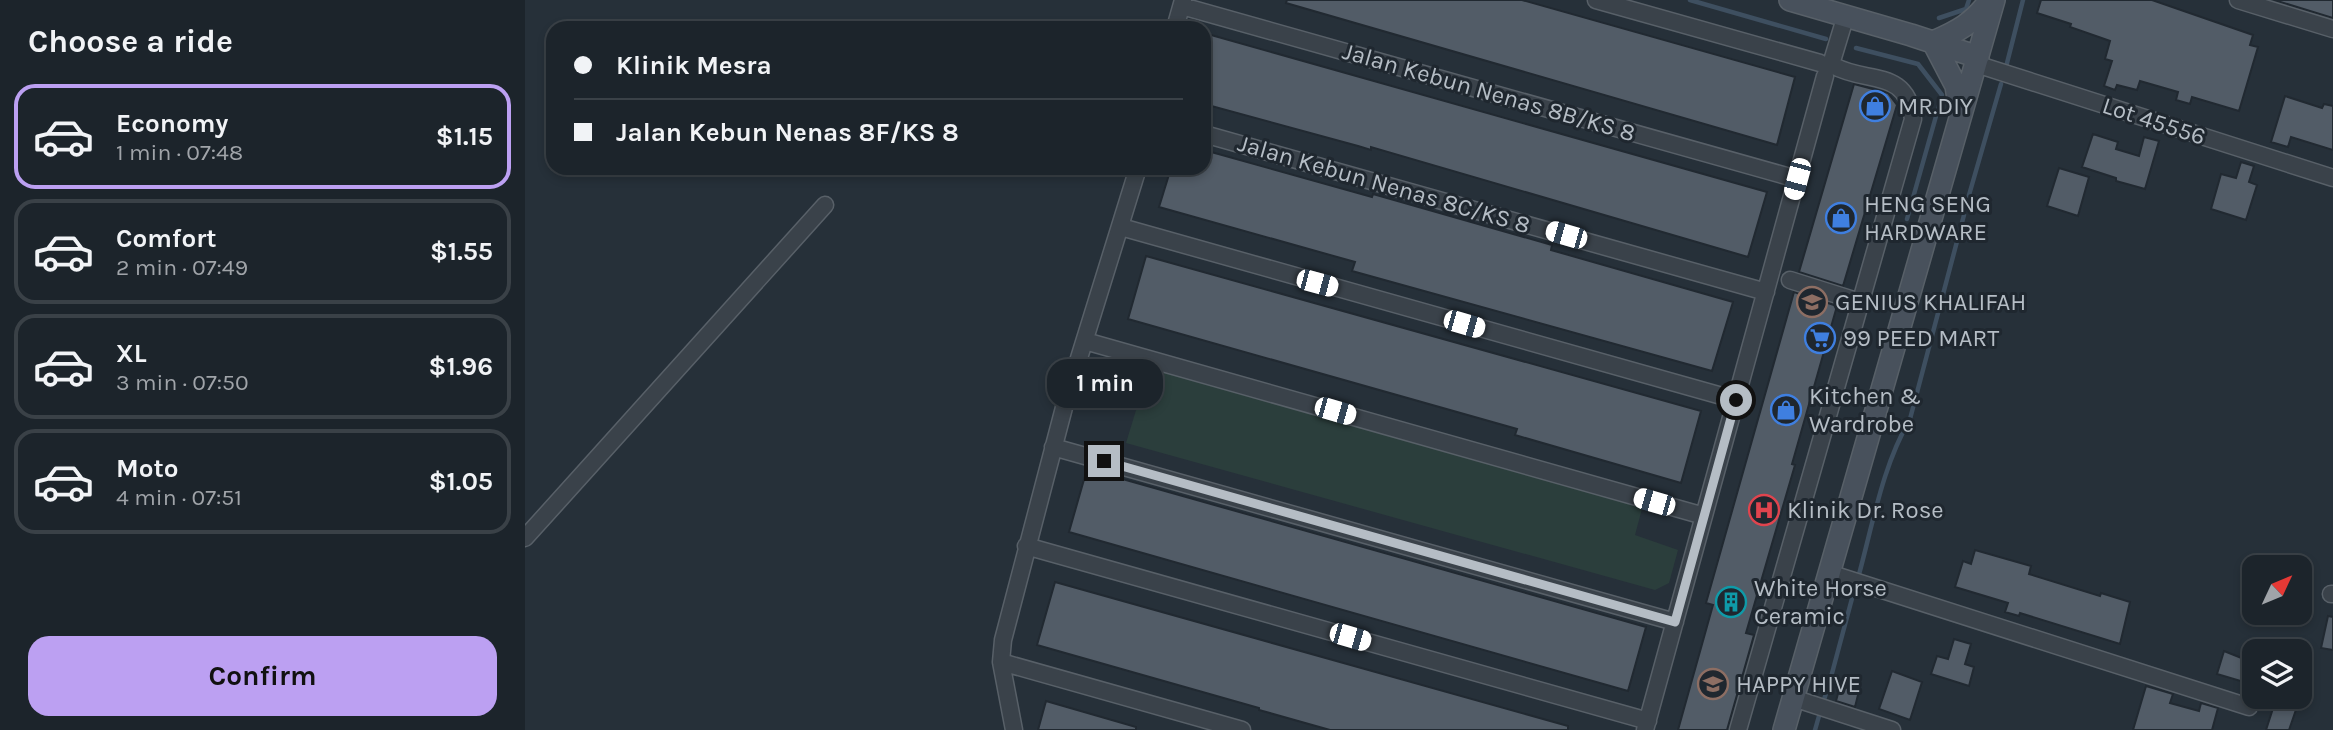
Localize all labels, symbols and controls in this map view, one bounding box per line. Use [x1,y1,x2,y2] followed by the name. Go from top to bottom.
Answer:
[28,23,233,60] text: Choose a ride
[1339,37,1639,147] street label: Jalan Kebun Nenas 8B/KS 8
[616,50,772,81] text: Klinik Mesra
[1858,89,1892,123] shop icon: MR.DIY
[2099,91,2209,151] street label: Lot 45556
[1898,92,1973,120] place label: MR.DIY
[32,105,95,168] icon: car
[116,108,228,139] text: Economy
[616,117,959,148] text: Jalan Kebun Nenas 8F/KS 8
[436,121,493,152] text: $1.15
[1235,129,1533,239] street label: Jalan Kebun Nenas 8C/KS 8
[116,139,243,166] text: 1 min · 07:48
[1782,156,1813,202] car
[1864,190,1991,246] place label: HENG SENG HARDWARE
[1824,201,1858,235] shop icon: HENG SENG HARDWARE
[1543,219,1590,251] car
[32,220,95,283] icon: car
[116,223,217,254] text: Comfort
[430,236,493,267] text: $1.55
[116,254,248,281] text: 2 min · 07:49
[1294,267,1341,299] car
[1795,285,1829,319] school or university icon: GENIUS KHALIFAH
[1835,288,2026,316] place label: GENIUS KHALIFAH
[1441,308,1488,340] car
[1803,321,1837,355] supermarket icon: 99 PEED MART
[1843,324,1999,352] place label: 99 PEED MART
[32,335,95,398] icon: car
[116,338,147,369] text: XL
[429,351,493,382] text: $1.96
[1046,360,1162,408] callout: 1 min
[116,369,249,396] text: 3 min · 07:50
[1076,370,1134,397] text: 1 min
[1809,382,1921,438] place label: Kitchen & Wardrobe
[1720,384,1752,416] route start
[1769,393,1803,427] shop icon: Kitchen & Wardrobe
[1312,395,1359,427] car
[1088,445,1120,477] route end
[32,450,95,513] icon: car
[116,453,178,484] text: Moto
[429,466,493,497] text: $1.05
[116,484,242,511] text: 4 min · 07:51
[1631,486,1678,518] car
[1747,493,1781,527] hospital icon: Klinik Dr. Rose
[1787,496,1944,524] place label: Klinik Dr. Rose
[2242,555,2312,625] north arrow
[2242,555,2312,709] map controls
[1754,574,1887,630] place label: White Horse Ceramic
[1714,585,1748,619] building icon: White Horse Ceramic
[1327,621,1374,653] car
[28,636,497,716] button: Confirm
[2242,639,2312,709] button: layers
[1696,667,1730,701] school or university icon: HAPPY HIVE
[1736,670,1861,698] place label: HAPPY HIVE

